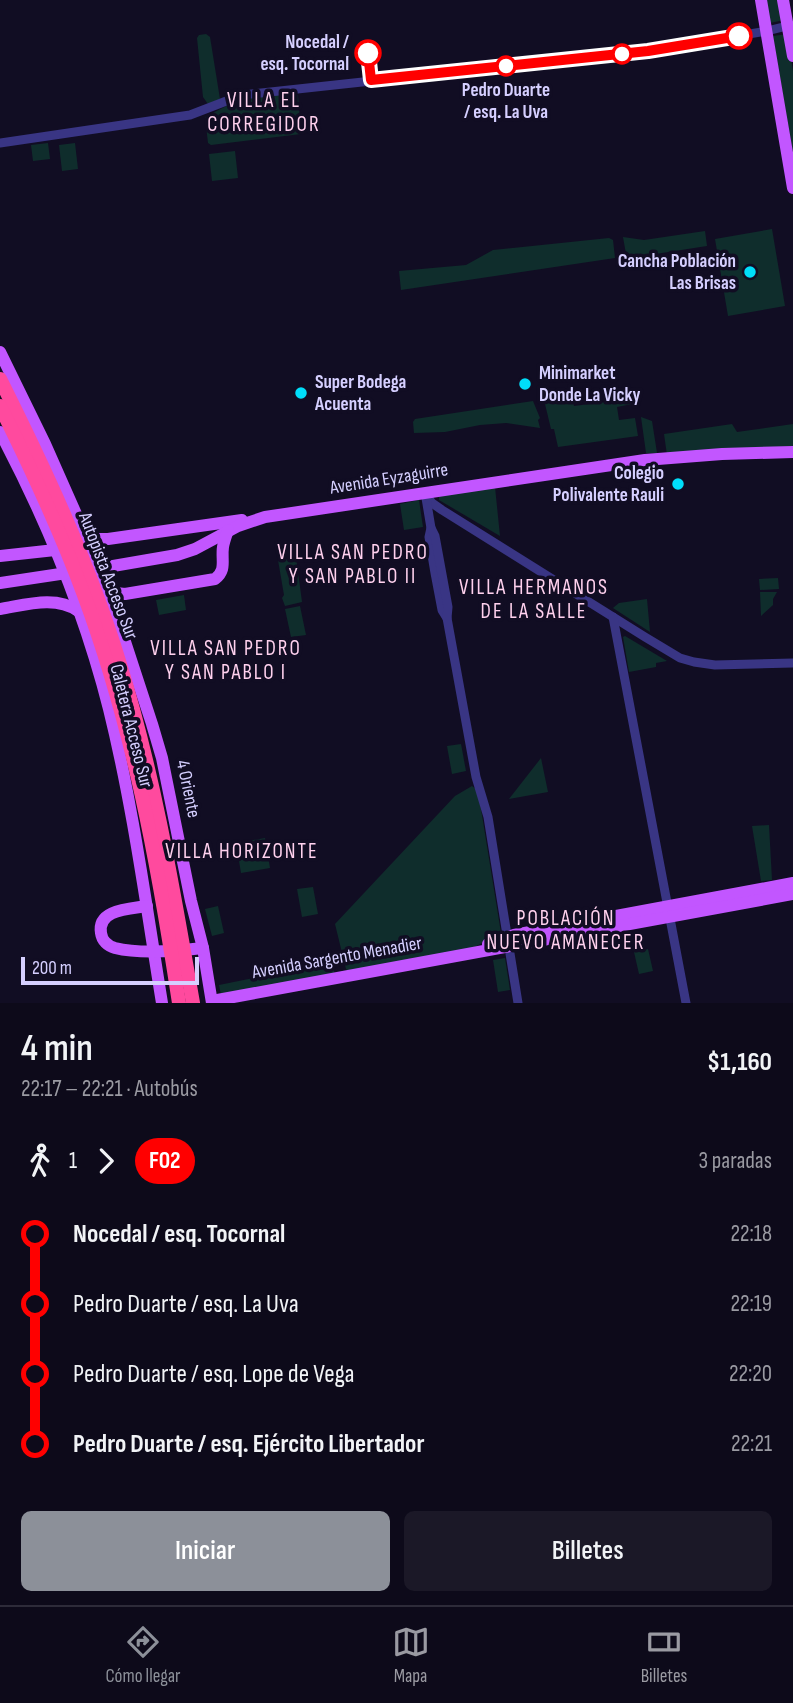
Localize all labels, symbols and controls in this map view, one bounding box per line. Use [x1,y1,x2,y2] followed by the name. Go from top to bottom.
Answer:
[726,23,752,49] unlabelled marker
[260,31,350,76] place label: Nocedal / esq. Tocornal
[355,40,381,66] marker: Nocedal / esq. Tocornal
[612,44,632,64] unlabelled marker
[496,56,516,76] marker: Pedro Duarte / esq. La Uva
[462,79,550,124] place label: Pedro Duarte / esq. La Uva
[207,88,321,137] district label: VILLA EL CORREGIDOR
[618,250,736,295] place label: Cancha Población Las Brisas
[742,264,758,280] marker: Cancha Población Las Brisas
[539,362,640,407] place label: Minimarket Donde La Vicky
[314,371,406,416] place label: Super Bodega Acuenta
[517,376,533,392] marker: Minimarket Donde La Vicky
[293,385,309,401] marker: Super Bodega Acuenta
[327,458,450,500] street label: Avenida Eyzaguirre
[553,462,664,507] place label: Colegio Polivalente Rauli
[670,476,686,492] marker: Colegio Polivalente Rauli
[73,508,143,643] street label: Autopista Acceso Sur
[277,540,429,589] district label: VILLA SAN PEDRO Y SAN PABLO II
[459,575,609,624] district label: VILLA HERMANOS DE LA SALLE
[150,636,302,685] district label: VILLA SAN PEDRO Y SAN PABLO I
[105,662,158,791] street label: Caletera Acceso Sur
[171,758,205,820] street label: 4 Oriente
[165,839,319,864] district label: VILLA HORIZONTE
[487,906,645,955] district label: POBLACIÓN NUEVO AMANECER
[249,932,424,984] street label: Avenida Sargento Menadier
[21,954,200,986] scale bar
[32,957,72,980] text: 200 m
[21,1026,93,1071] text: 4 min
[707,1047,772,1078] text: $1,160
[21,1075,198,1103] text: 22:17 – 22:21 · Autobús
[21,1142,59,1180] icon: walk
[87,1142,125,1180] icon: forward
[149,1146,181,1175] text: F02
[69,1147,77,1175] text: 1
[699,1147,772,1175] text: 3 paradas
[73,1219,285,1250] text: Nocedal / esq. Tocornal
[731,1220,772,1248] text: 22:18
[73,1289,299,1320] text: Pedro Duarte / esq. La Uva
[730,1290,772,1318] text: 22:19
[73,1359,355,1390] text: Pedro Duarte / esq. Lope de Vega
[729,1360,772,1388] text: 22:20
[73,1429,424,1460] text: Pedro Duarte / esq. Ejército Libertador
[731,1430,772,1458] text: 22:21
[21,1511,390,1591] button: Iniciar
[404,1511,772,1591] button: Billetes
[106,1623,180,1688] tab: Cómo llegar
[392,1623,430,1688] tab: Mapa
[641,1623,687,1688] tab: Billetes

